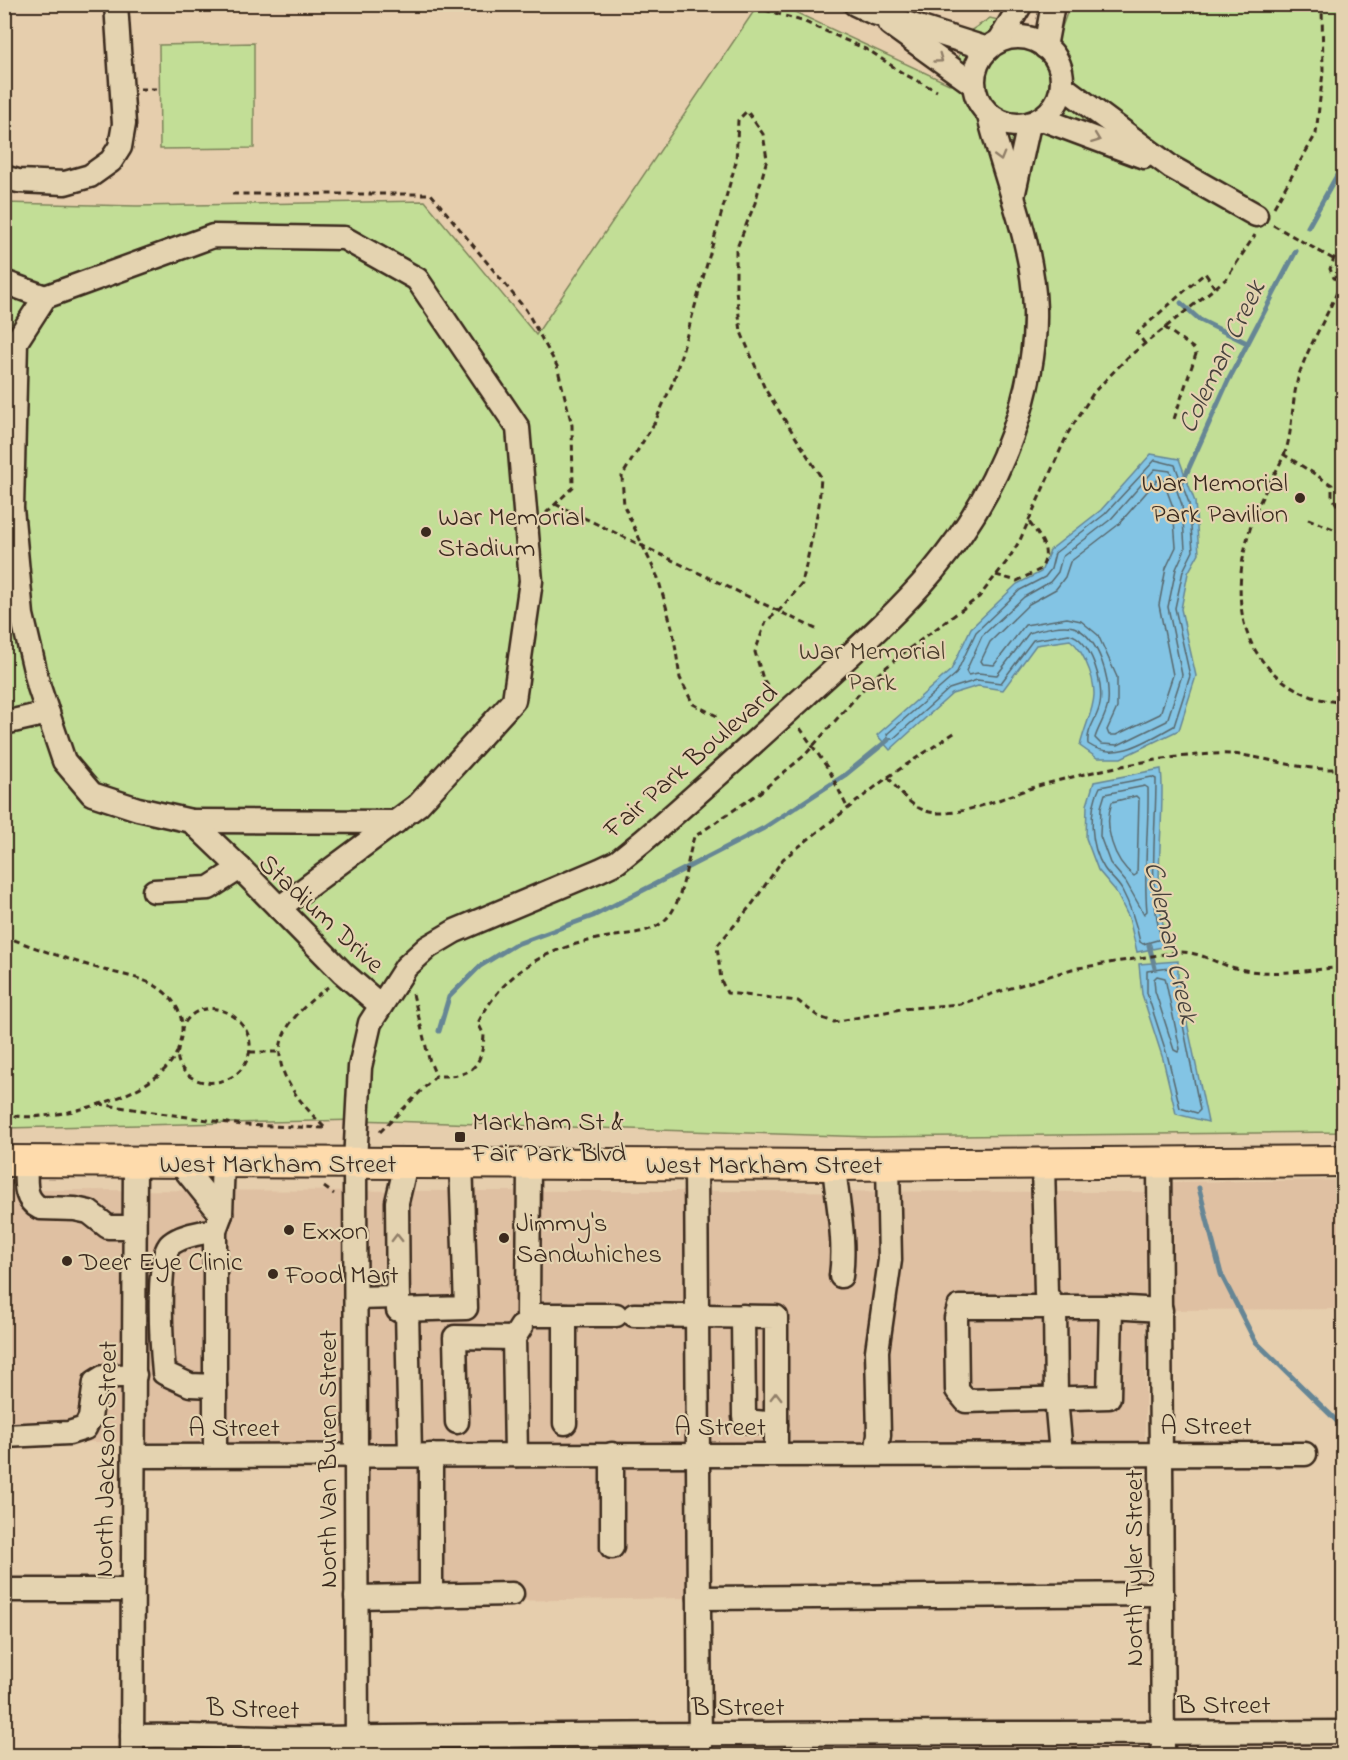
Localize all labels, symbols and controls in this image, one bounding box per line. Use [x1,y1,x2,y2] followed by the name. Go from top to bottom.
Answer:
[933,52,944,63] one-way arrow
[1090,132,1101,144] one-way arrow
[993,151,1005,162] one-way arrow
[1168,273,1279,441] water label: Coleman Creek
[1142,465,1288,535] place label: War Memorial Park Pavilion
[1293,491,1307,505] marker: War Memorial Park Pavilion
[438,499,584,569] place label: War Memorial Stadium
[419,525,433,539] marker: War Memorial Stadium
[799,633,945,703] park label: War Memorial Park
[595,675,788,850] street label: Fair Park Boulevard
[248,846,393,984] street label: Stadium Drive
[1131,858,1209,1030] water label: Coleman Creek
[471,1104,626,1174] place label: Markham St & Fair Park Blvd
[453,1130,467,1144] marker: Markham St & Fair Park Blvd
[160,1146,396,1185] street label: West Markham Street
[646,1147,882,1186] street label: West Markham Street
[516,1205,662,1275] place label: Jimmy's Sandwhiches
[301,1213,368,1252] place label: Exxon
[282,1223,296,1237] marker: Exxon
[497,1231,511,1245] marker: Jimmy's Sandwhiches
[391,1234,403,1243] one-way arrow
[78,1244,243,1283] place label: Deer Eye Clinic
[60,1254,74,1268] marker: Deer Eye Clinic
[284,1257,398,1296] place label: Food Mart
[266,1267,280,1281] marker: Food Mart
[310,1330,349,1588] street label: North Van Buren Street
[86,1340,129,1578] street label: North Jackson Street
[770,1391,782,1400] one-way arrow
[1160,1408,1252,1447] street label: A Street
[674,1409,766,1448] street label: A Street
[188,1410,280,1449] street label: A Street
[1116,1469,1155,1667] street label: North Tyler Street
[1177,1687,1270,1726] street label: B Street
[205,1689,300,1732] street label: B Street
[691,1689,784,1728] street label: B Street

